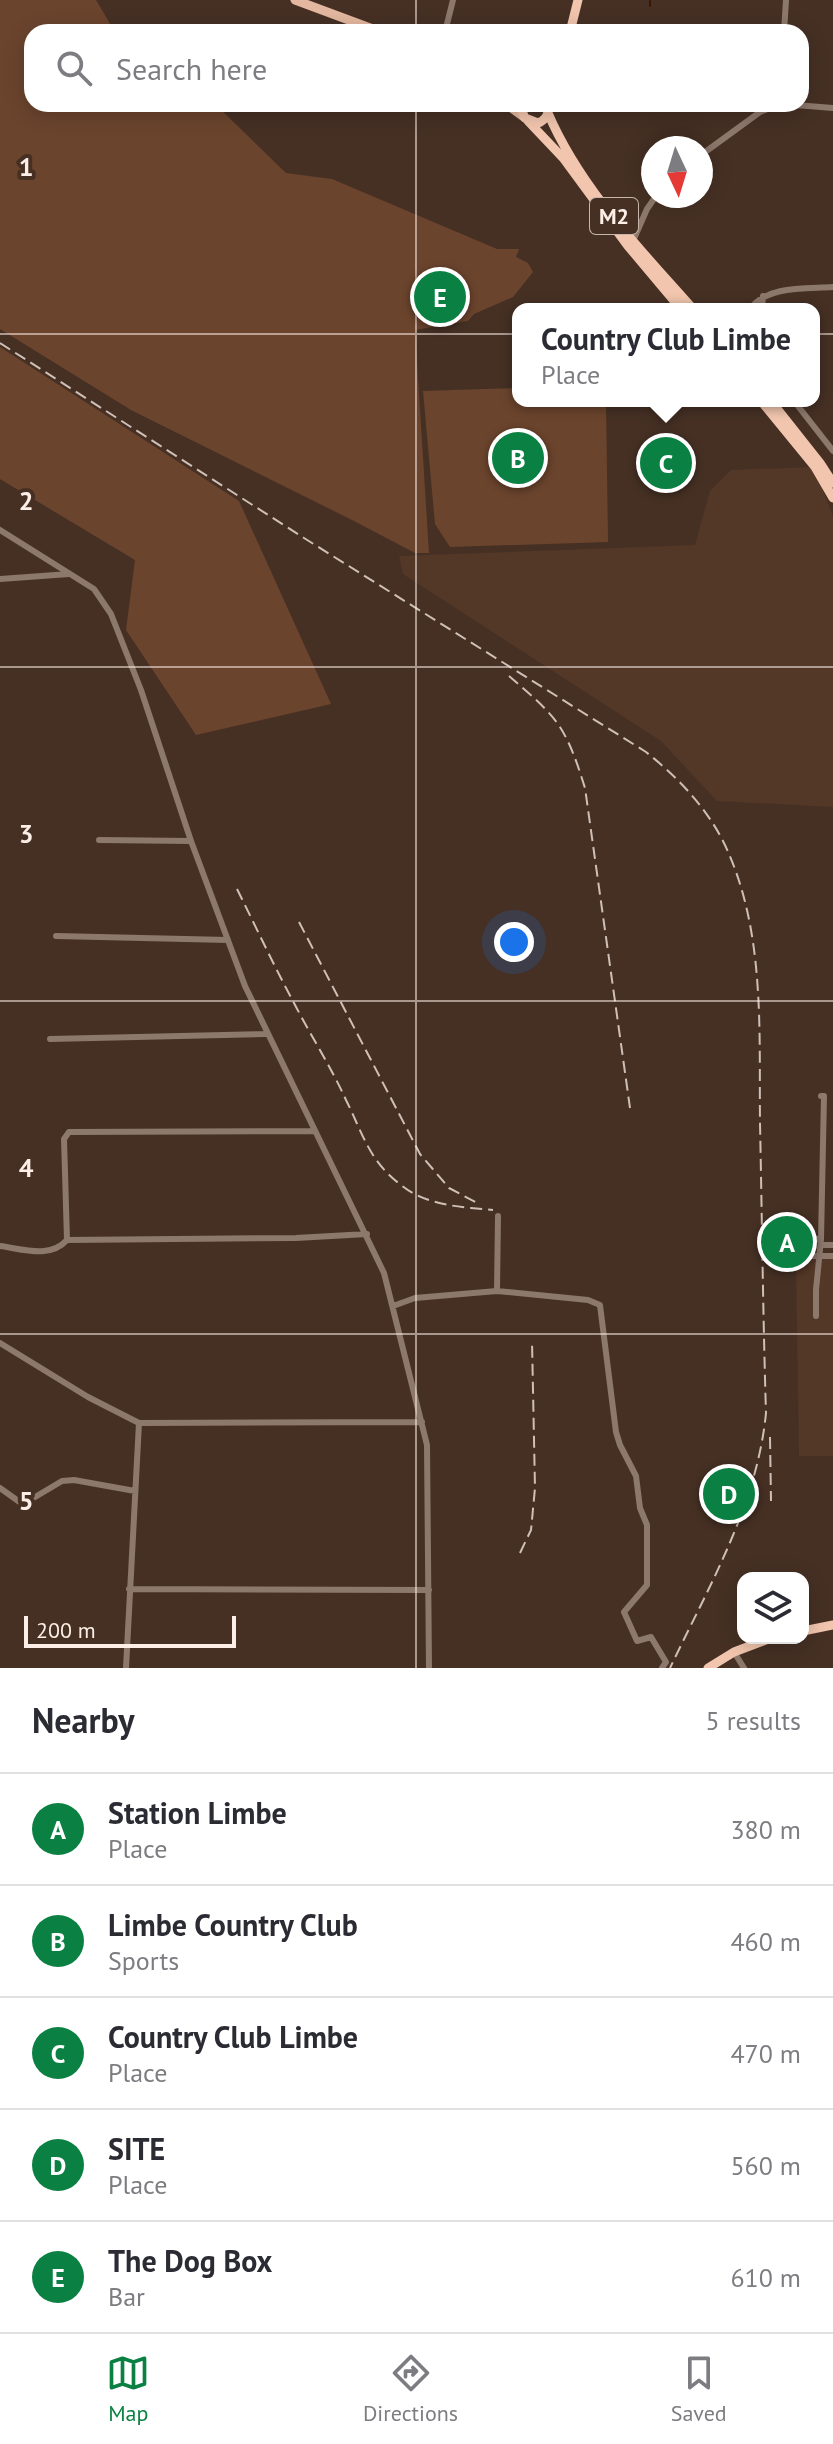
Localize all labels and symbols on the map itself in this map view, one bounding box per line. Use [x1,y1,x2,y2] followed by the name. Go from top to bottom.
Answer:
[641,136,713,208] north arrow
[19,150,33,183] text: 1
[590,198,638,234] road number: M2
[414,267,466,327] pin: E
[492,428,544,488] pin: B
[640,433,692,493] pin: C
[19,484,33,517] text: 2
[19,817,33,850] text: 3
[494,922,534,962] your location
[19,1151,34,1184] text: 4
[761,1212,813,1272] pin: A
[703,1464,755,1524] pin: D
[19,1484,33,1517] text: 5
[24,1612,236,1648] scale bar

